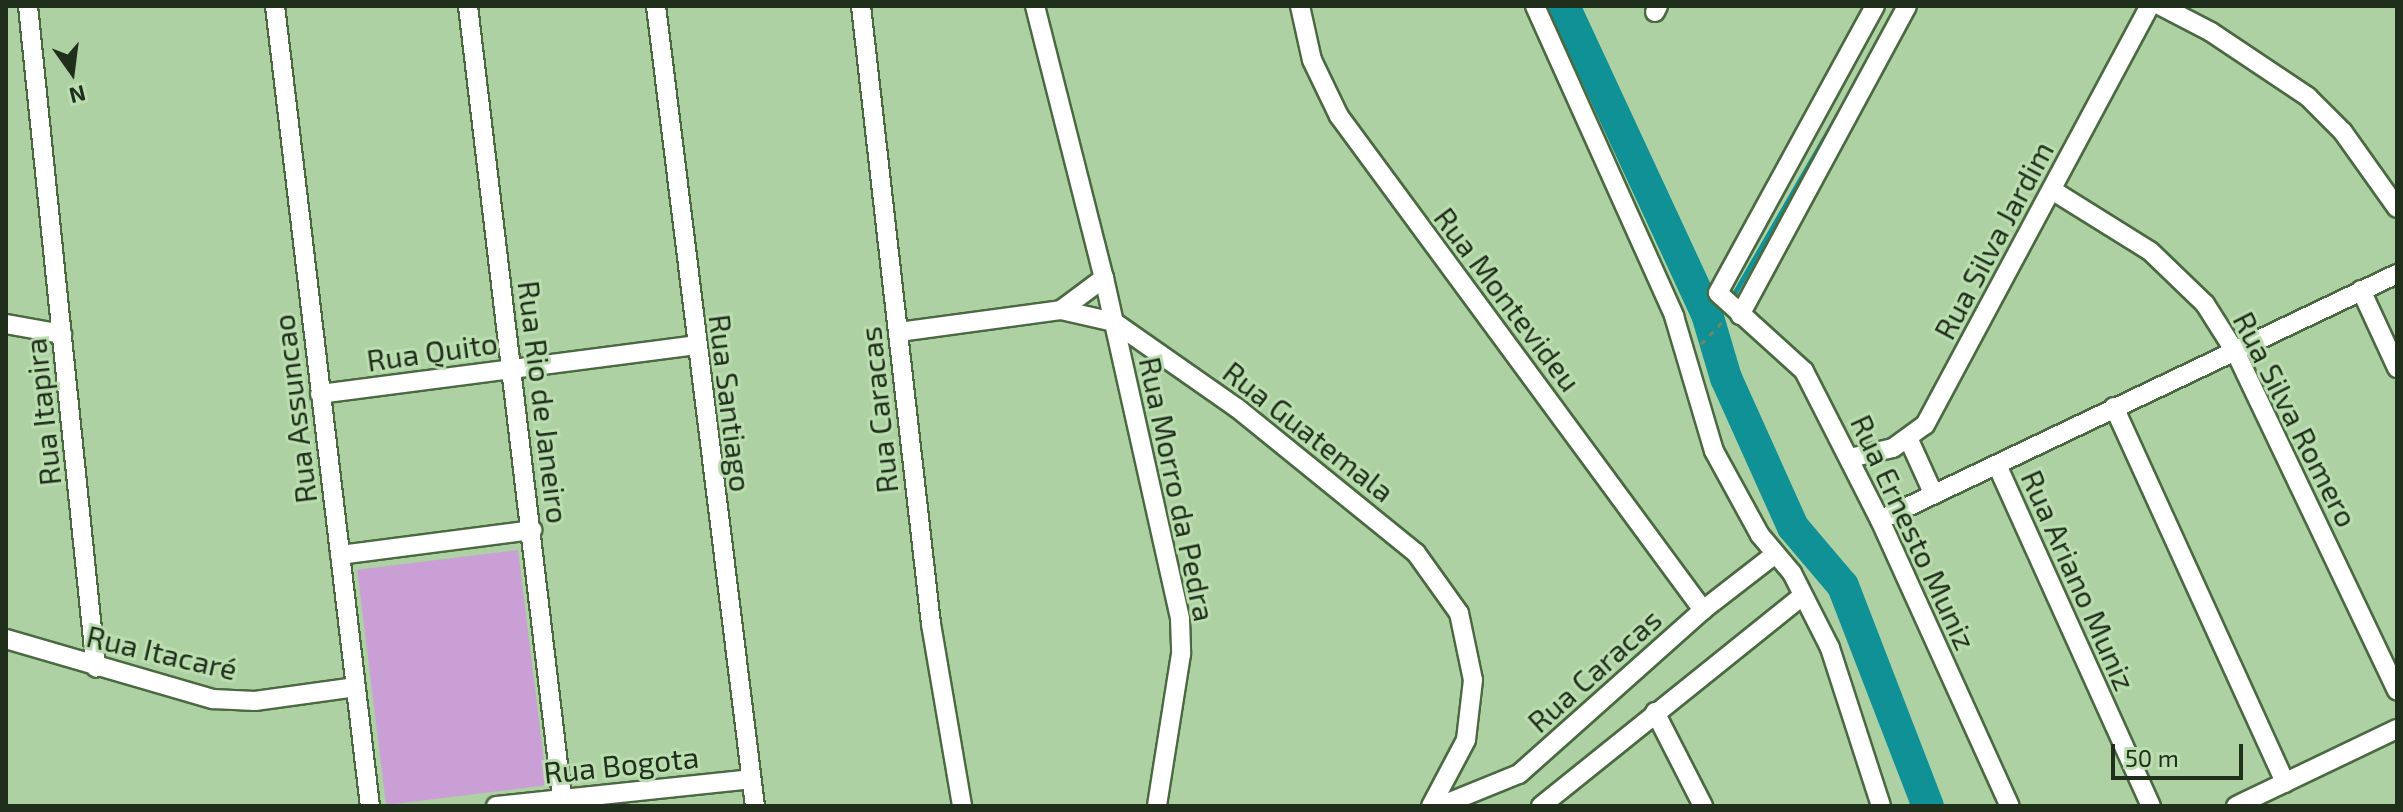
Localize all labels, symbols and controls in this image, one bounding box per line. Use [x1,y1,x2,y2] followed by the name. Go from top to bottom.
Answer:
[32,32,112,112] north arrow
[67,81,89,110] text: N
[1926,135,2060,345] street label: Rua Silva Jardim
[1427,200,1589,398] street label: Rua Montevideu
[511,278,577,526] street label: Rua Rio de Janeiro
[2226,305,2366,533] street label: Rua Silva Romero
[265,312,323,506] street label: Rua Assuncao
[702,312,760,494] street label: Rua Santiago
[364,324,500,378] street label: Rua Quito
[851,325,905,495] street label: Rua Caracas
[16,337,68,487] street label: Rua Itapira
[1216,353,1402,509] street label: Rua Guatemala
[1132,354,1224,624] street label: Rua Morro da Pedra
[1844,409,1984,655] street label: Rua Ernesto Muniz
[2014,464,2144,696] street label: Rua Ariano Muniz
[1520,601,1668,739] street label: Rua Caracas
[83,617,241,687] street label: Rua Itacaré
[2115,728,2247,778] scale bar
[542,738,700,790] street label: Rua Bogota
[2125,743,2179,772] text: 50 m

